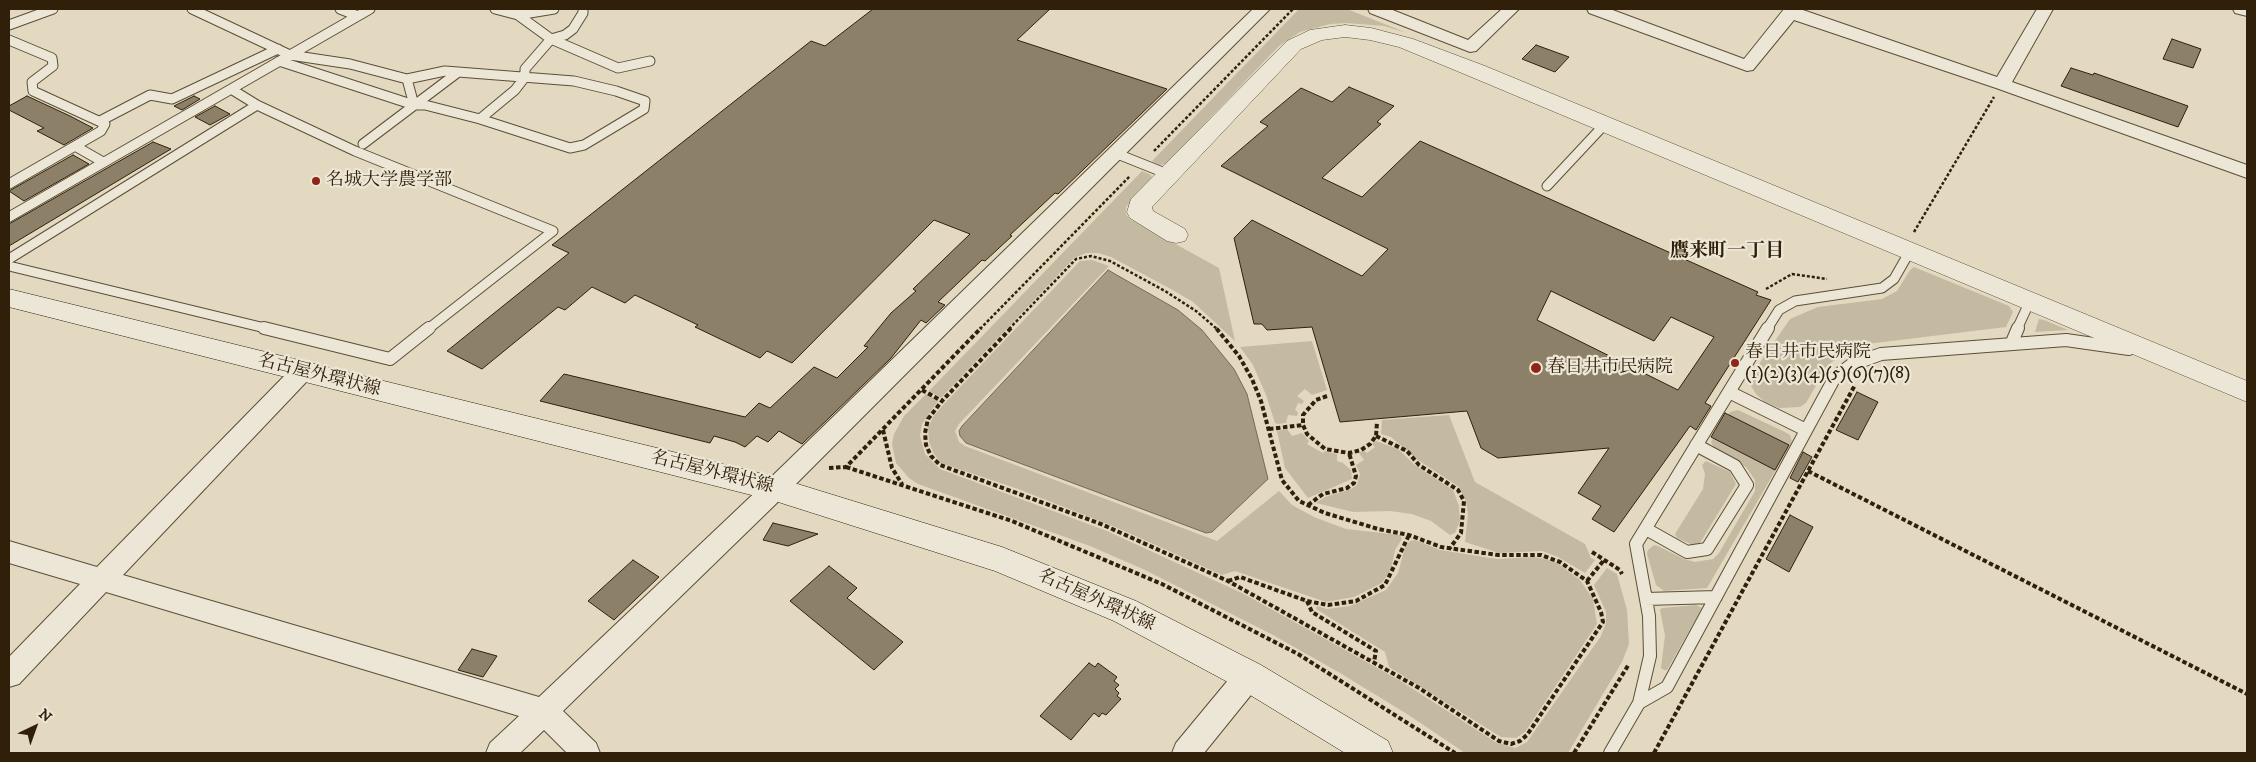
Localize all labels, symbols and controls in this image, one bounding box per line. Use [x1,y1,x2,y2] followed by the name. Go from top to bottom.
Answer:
[326,170,452,192] place label: 名城大学農学部
[310,175,322,187] marker: 名城大学農学部
[1670,241,1784,263] district label: 鷹来町一丁目
[1745,342,1910,384] place label: 春日井市民病院 (1)(2)(3)(4)(5)(6)(7)(8)
[255,350,383,402] street label: 名古屋外環状線
[1547,357,1673,379] place label: 春日井市民病院
[1729,357,1741,369] marker: 春日井市民病院 (1)(2)(3)(4)(5)(6)(7)(8)
[1529,361,1543,375] marker: 春日井市民病院
[648,447,776,499] street label: 名古屋外環状線
[1034,566,1158,636] street label: 名古屋外環状線
[10,702,60,752] north arrow
[35,705,55,726] text: N

